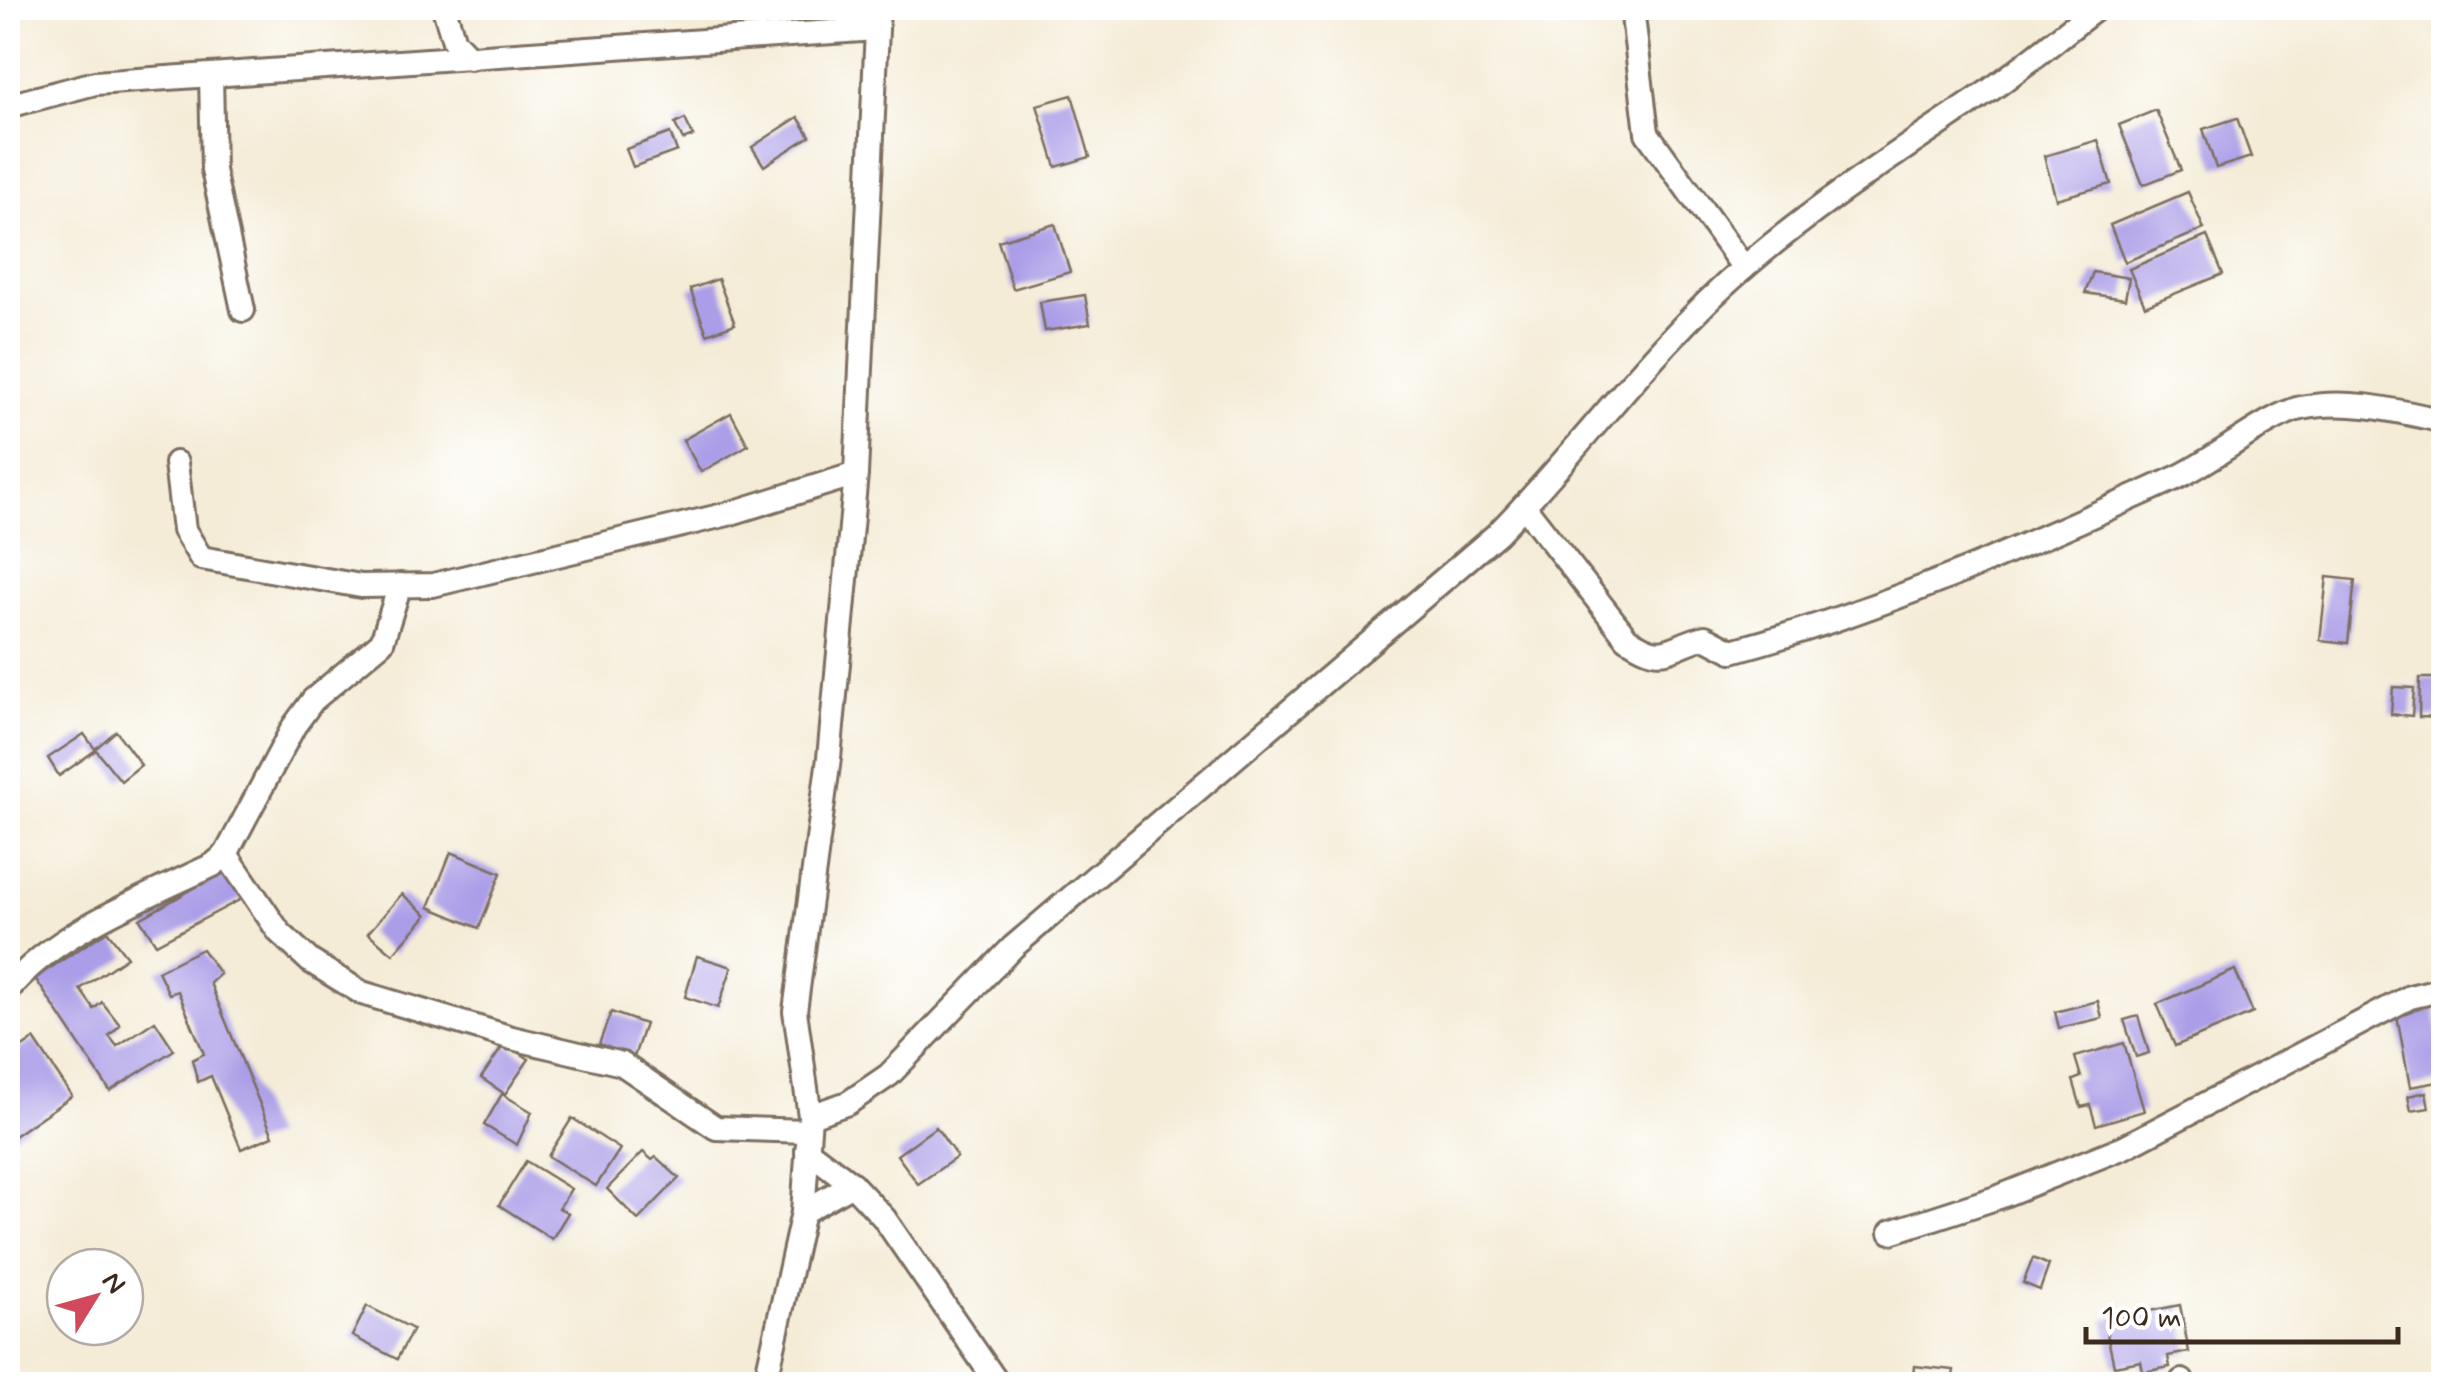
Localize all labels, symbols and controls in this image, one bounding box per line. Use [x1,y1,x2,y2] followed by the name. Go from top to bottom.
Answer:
[45,1247,145,1347] north arrow
[93,1265,133,1302] text: N
[2086,1282,2398,1344] scale bar
[2101,1299,2182,1338] text: 100 m

